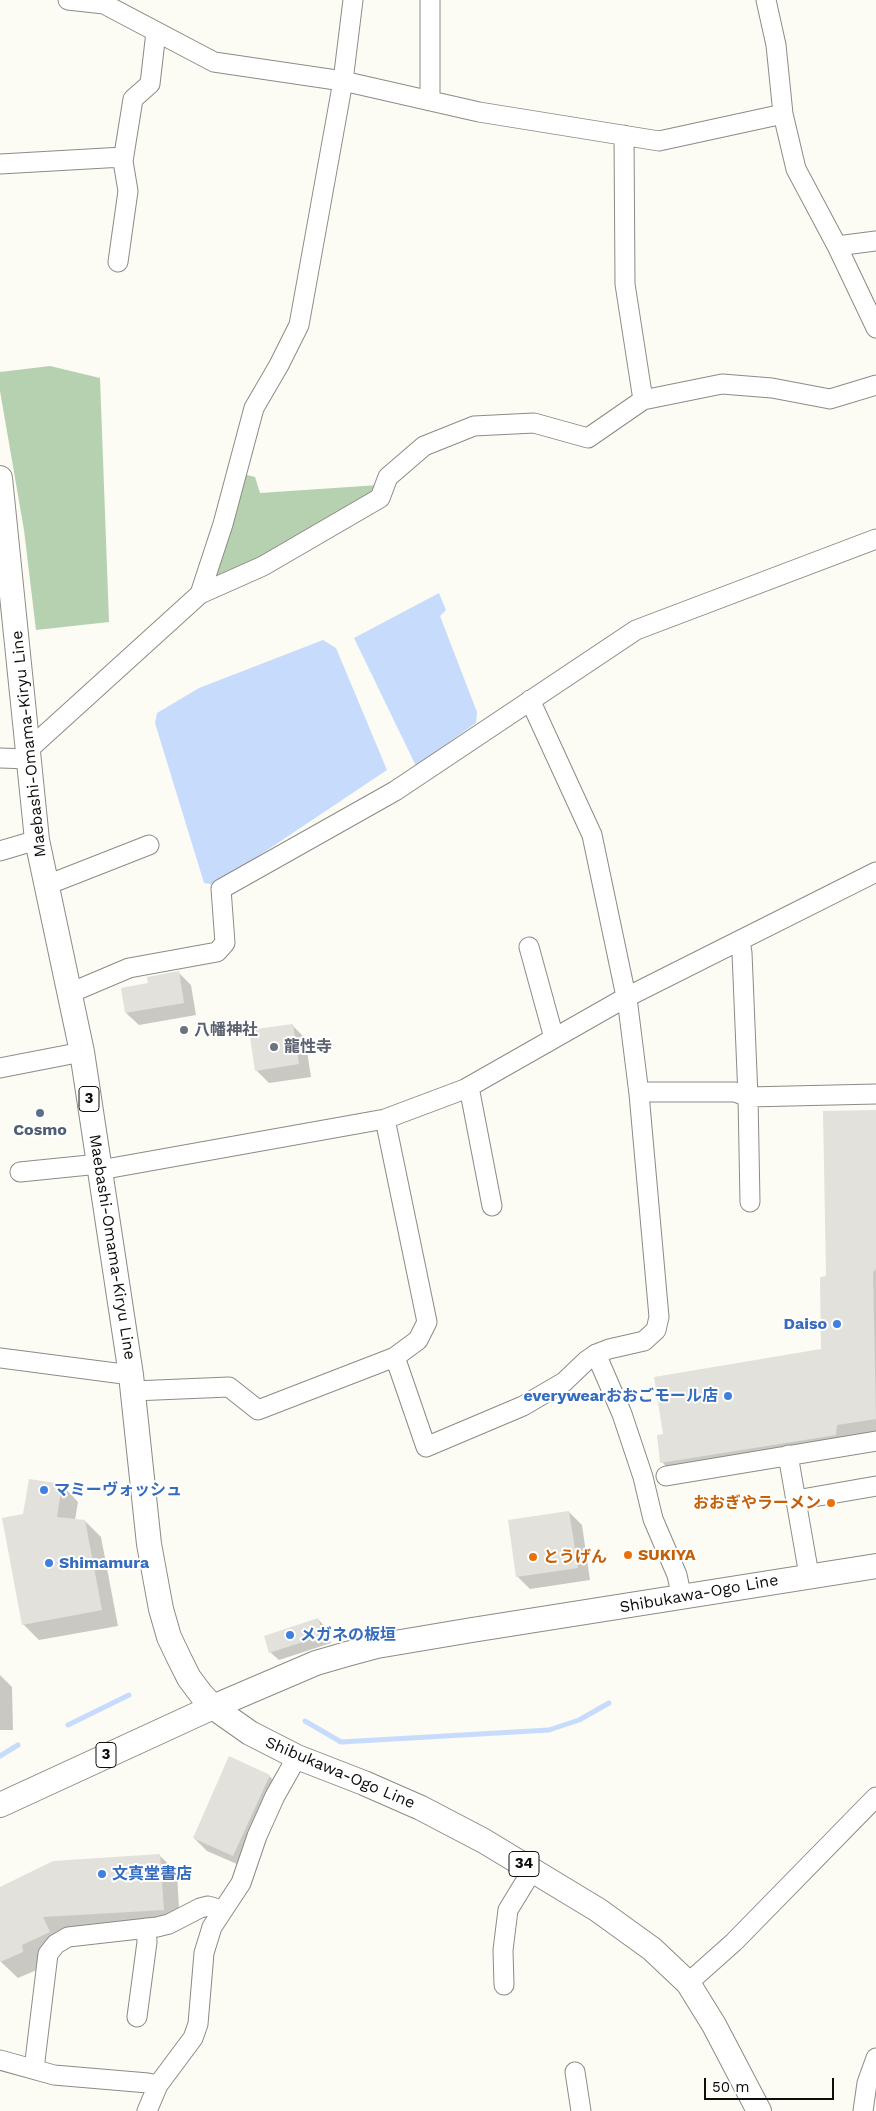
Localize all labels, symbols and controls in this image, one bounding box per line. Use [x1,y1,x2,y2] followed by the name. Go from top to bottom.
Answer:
[8,630,50,858] street label: Maebashi-Omama-Kiryu Line
[194,1020,258,1040] place label: 八幡神社
[178,1024,190,1036] marker: 八幡神社
[284,1037,332,1057] place label: 龍性寺
[268,1041,280,1053] marker: 龍性寺
[79,1086,99,1112] road number: 3
[34,1107,46,1119] marker: Cosmo
[13,1120,67,1140] place label: Cosmo
[85,1133,139,1361] street label: Maebashi-Omama-Kiryu Line
[784,1314,827,1334] place label: Daiso
[831,1318,843,1330] marker: Daiso
[523,1386,718,1406] place label: everywearおおごモール店
[722,1390,734,1402] marker: everywearおおごモール店
[54,1480,182,1500] place label: マミーヴォッシュ
[38,1484,50,1496] marker: マミーヴォッシュ
[693,1493,821,1513] place label: おおぎやラーメン
[825,1497,837,1509] marker: おおぎやラーメン
[638,1545,696,1565] place label: SUKIYA
[543,1547,607,1567] place label: とうげん
[622,1549,634,1561] marker: SUKIYA
[527,1551,539,1563] marker: とうげん
[59,1553,149,1573] place label: Shimamura
[43,1557,55,1569] marker: Shimamura
[618,1571,780,1617] street label: Shibukawa-Ogo Line
[300,1625,396,1645] place label: メガネの板垣
[284,1629,296,1641] marker: メガネの板垣
[262,1733,418,1813] street label: Shibukawa-Ogo Line
[96,1742,116,1768] road number: 3
[509,1852,539,1876] road number: 34
[112,1864,192,1884] place label: 文真堂書店
[96,1868,108,1880] marker: 文真堂書店
[706,2068,836,2100] scale bar
[712,2078,749,2096] text: 50 m

